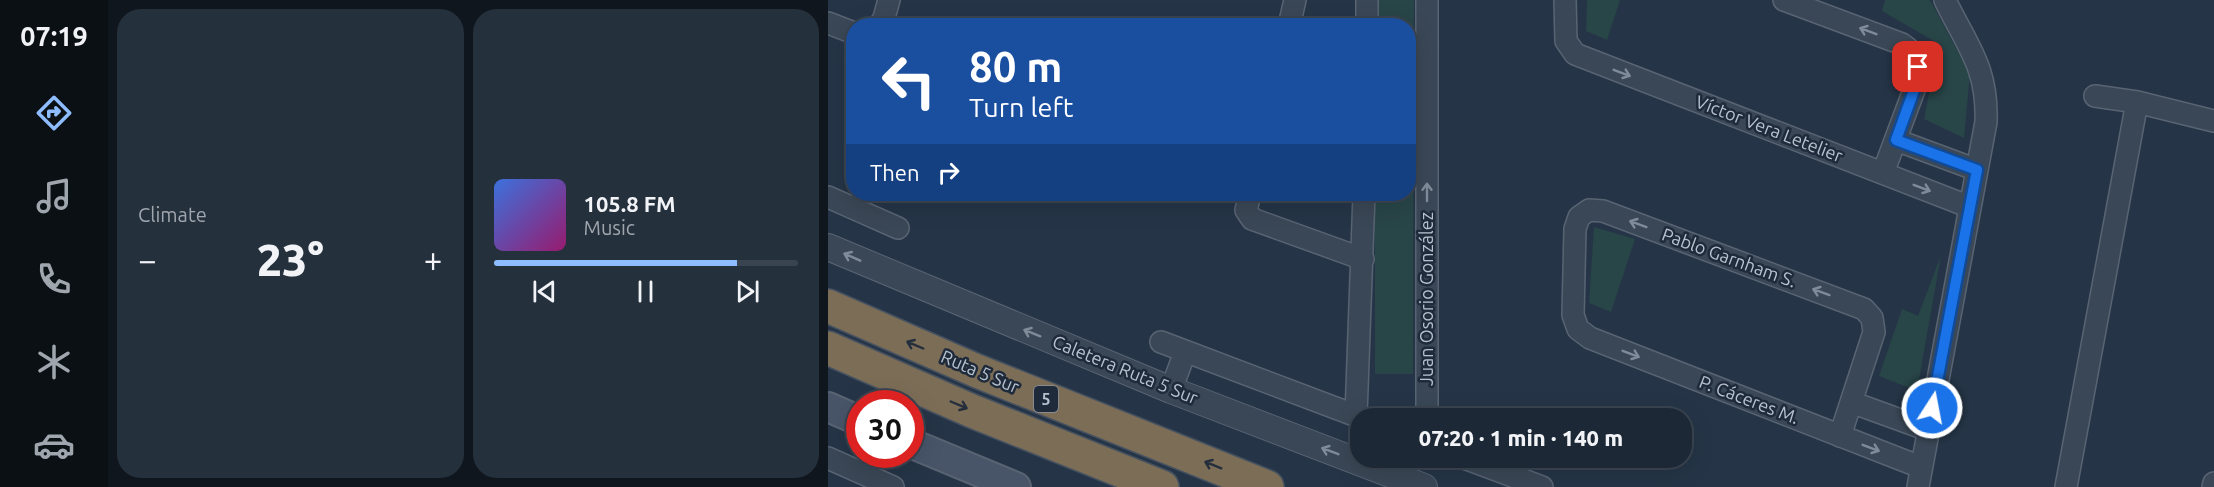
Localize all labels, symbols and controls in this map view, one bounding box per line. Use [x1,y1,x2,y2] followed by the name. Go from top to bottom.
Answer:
[20,21,88,51] text: 07:19
[1859,25,1877,36] one-way arrow
[1892,41,1943,92] pin
[870,42,948,120] icon: left
[969,43,1063,90] text: 80 m
[1901,50,1934,83] icon: arrive
[1612,68,1631,79] one-way arrow
[1693,91,1846,165] street label: Víctor Vera Letelier
[33,92,75,134] icon: directions
[969,92,1073,122] text: Turn left
[932,156,965,189] icon: right
[870,160,920,185] text: Then
[33,175,75,217] icon: music
[1421,183,1433,203] one-way arrow
[1912,183,1930,194] one-way arrow
[584,191,676,216] text: 105.8 FM
[138,203,207,226] text: Climate
[1416,212,1436,386] street label: Juan Osorio González
[584,216,635,239] text: Music
[1629,218,1648,229] one-way arrow
[1660,223,1799,291] street label: Pablo Garnham S.
[257,234,324,285] text: 23°
[138,241,157,278] text: −
[424,241,442,278] text: +
[844,251,862,263] one-way arrow
[33,258,75,300] icon: phone
[528,275,561,308] icon: previous
[629,275,662,308] icon: pause
[731,275,764,308] icon: next
[1812,286,1831,297] one-way arrow
[1023,327,1042,338] one-way arrow
[1050,331,1201,407] street label: Caletera Ruta 5 Sur
[906,339,925,350] one-way arrow
[33,341,75,383] icon: climate
[938,346,1023,397] street label: Ruta 5 Sur
[1621,349,1640,360] one-way arrow
[1697,371,1802,427] street label: P. Cáceres M.
[1900,376,1964,440] position arrow
[1034,386,1058,412] road number: 5
[846,390,924,468] speed limit sign: 30
[949,400,967,411] one-way arrow
[33,424,75,466] icon: car
[1419,425,1623,450] text: 07:20 · 1 min · 140 m
[1861,443,1880,454] one-way arrow
[1322,445,1340,456] one-way arrow
[1204,459,1222,470] one-way arrow

